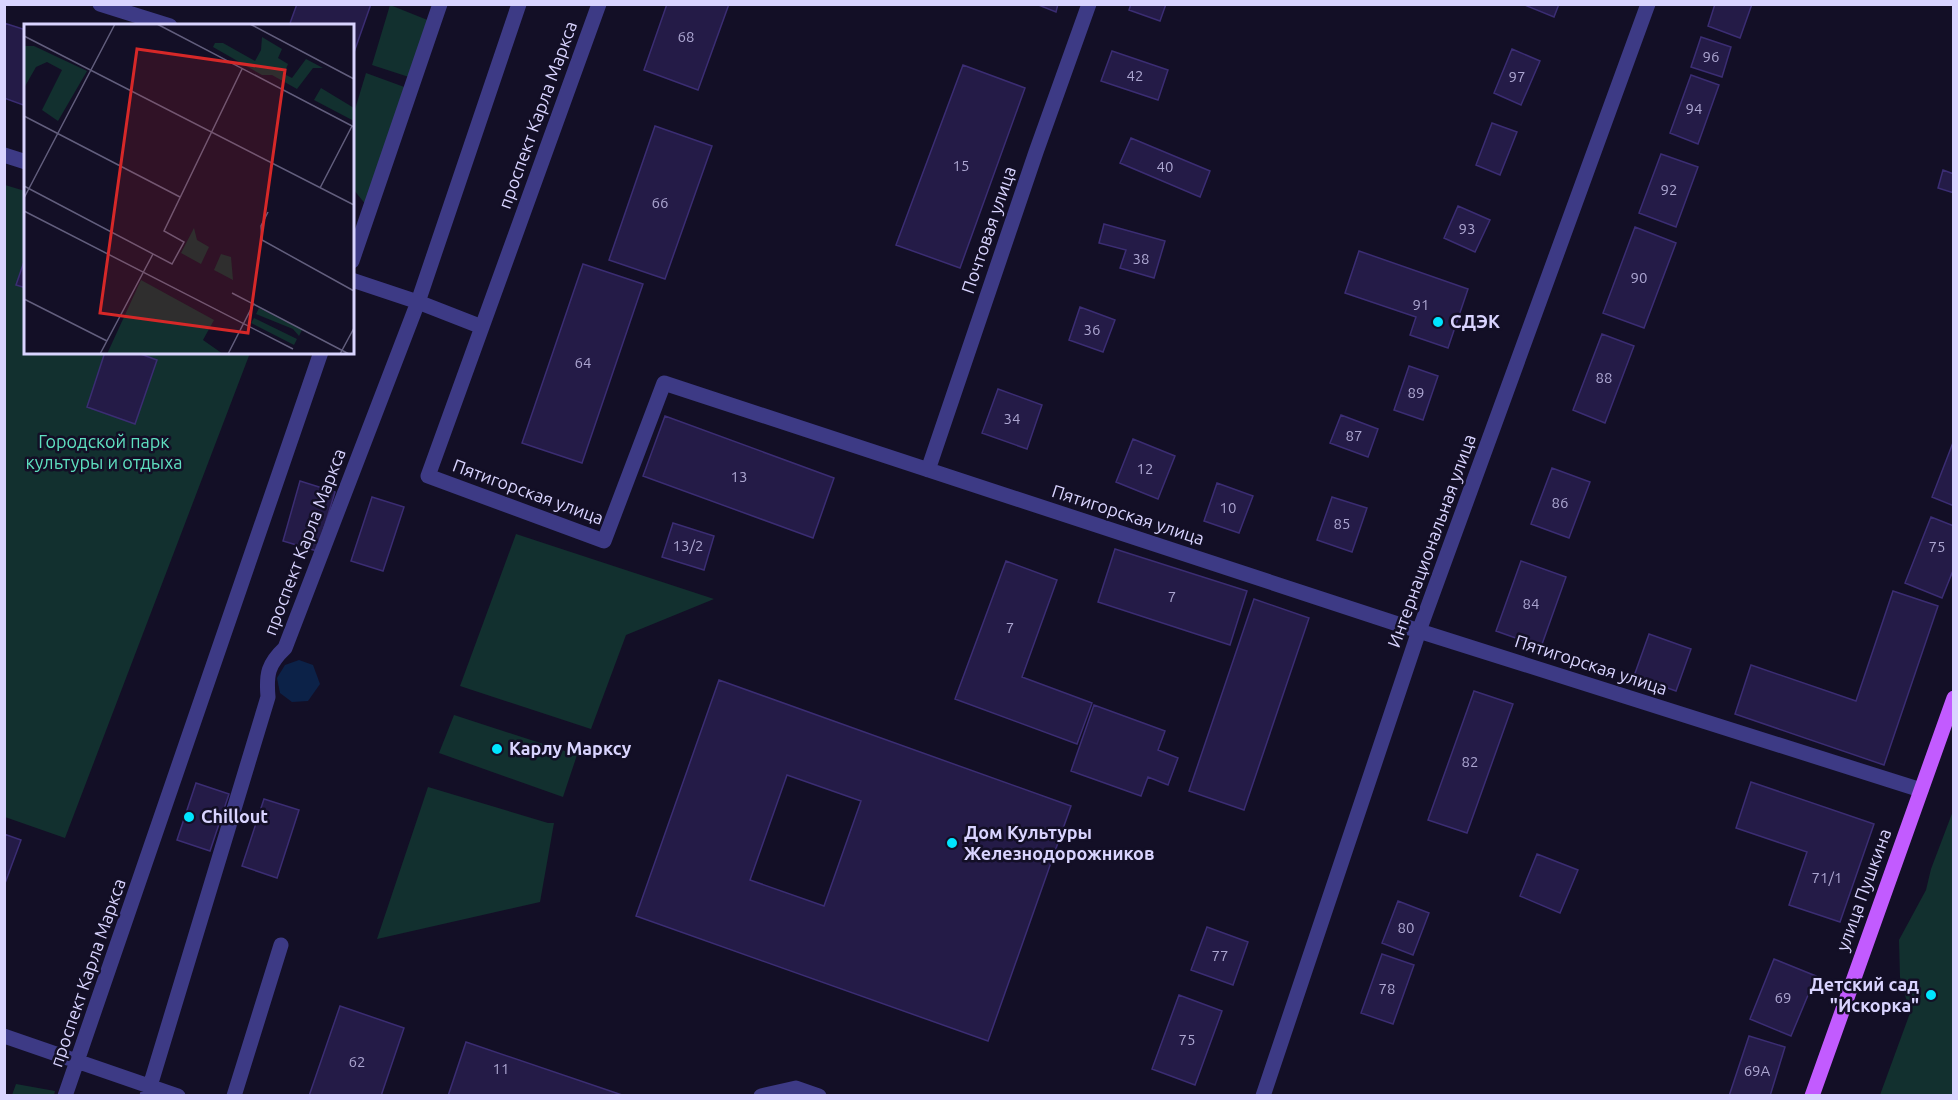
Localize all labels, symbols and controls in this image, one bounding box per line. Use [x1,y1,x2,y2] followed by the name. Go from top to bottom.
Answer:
[494,18,580,211] street label: проспект Карла Маркса
[24,24,354,354] inset map
[678,28,694,45] house number: 68
[1703,48,1719,65] house number: 96
[1127,67,1143,84] house number: 42
[1509,68,1525,85] house number: 97
[1686,100,1702,117] house number: 94
[953,157,969,174] house number: 15
[1157,158,1173,175] house number: 40
[957,163,1019,296] street label: Почтовая улица
[1661,181,1677,198] house number: 92
[652,194,668,211] house number: 66
[1459,220,1475,237] house number: 93
[1133,250,1149,267] house number: 38
[1631,269,1647,286] house number: 90
[1413,296,1429,313] house number: 91
[1450,311,1500,331] place label: СДЭК
[1431,315,1445,329] marker: СДЭК
[1084,321,1100,338] house number: 36
[575,354,591,371] house number: 64
[1596,369,1612,386] house number: 88
[1408,384,1424,401] house number: 89
[1004,410,1020,427] house number: 34
[1346,427,1362,444] house number: 87
[25,431,183,472] park label: Городской парк культуры и отдыха
[1383,431,1479,650] street label: Интернациональная улица
[259,446,349,638] street label: проспект Карла Маркса
[450,454,606,528] street label: Пятигорская улица
[1137,460,1153,477] house number: 12
[731,468,747,485] house number: 13
[1050,480,1207,548] street label: Пятигорская улица
[1552,494,1568,511] house number: 86
[1220,499,1236,516] house number: 10
[1334,515,1350,532] house number: 85
[673,537,703,554] house number: 13/2
[1929,538,1945,555] house number: 75
[1168,588,1176,605] house number: 7
[1523,595,1539,612] house number: 84
[1006,619,1014,636] house number: 7
[1513,630,1670,698] street label: Пятигорская улица
[509,738,632,758] place label: Карлу Марксу
[490,742,504,756] marker: Карлу Марксу
[1462,753,1478,770] house number: 82
[201,806,268,826] place label: Chillout
[182,810,196,824] marker: Chillout
[964,822,1155,863] place label: Дом Культуры Железнодорожников
[1832,826,1894,954] street label: улица Пушкина
[945,836,959,850] marker: Дом Культуры Железнодорожников
[1812,869,1842,886] house number: 71/1
[45,876,129,1070] street label: проспект Карла Маркса
[1398,919,1414,936] house number: 80
[1212,947,1228,964] house number: 77
[1810,974,1919,1015] place label: Детский сад "Искорка"
[1379,980,1395,997] house number: 78
[1924,988,1938,1002] marker: Детский сад "Искорка"
[1775,989,1791,1006] house number: 69
[1179,1031,1195,1048] house number: 75
[349,1053,365,1070] house number: 62
[493,1060,509,1077] house number: 11
[1744,1062,1771,1079] house number: 69А

